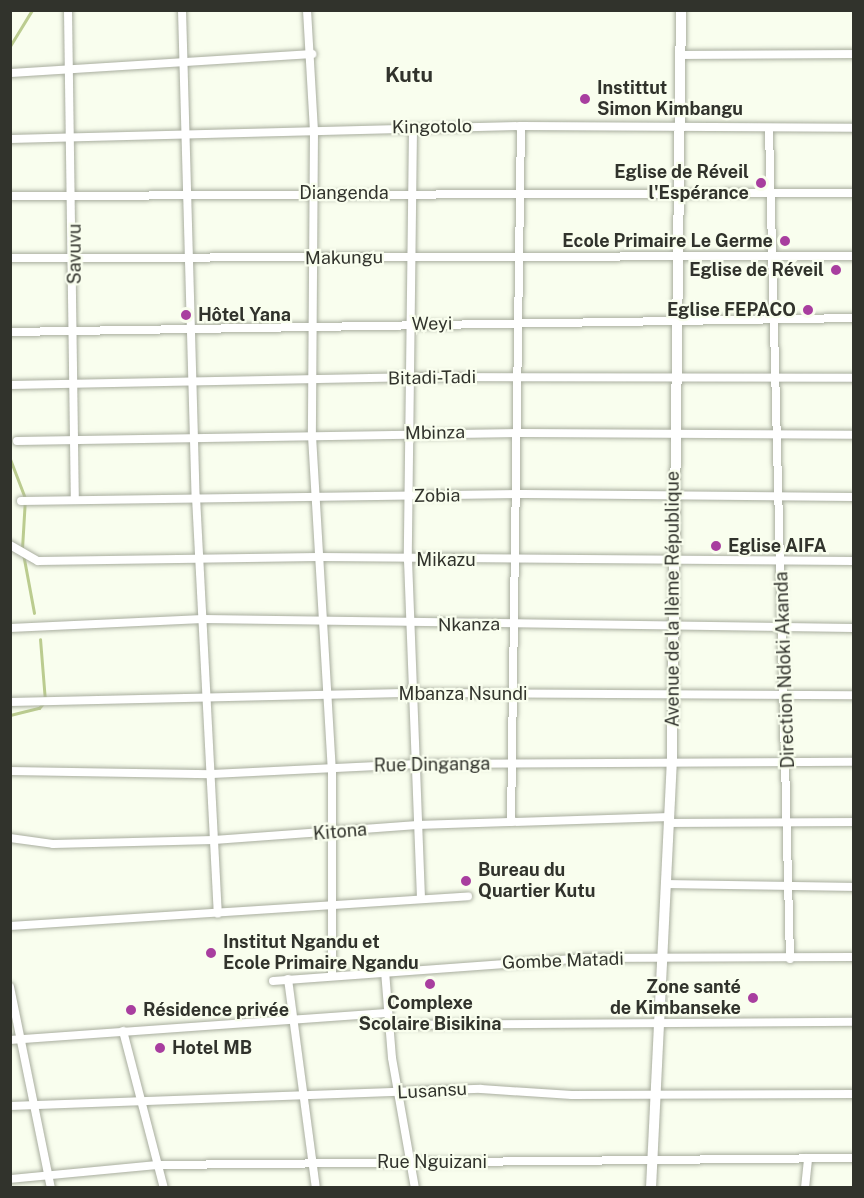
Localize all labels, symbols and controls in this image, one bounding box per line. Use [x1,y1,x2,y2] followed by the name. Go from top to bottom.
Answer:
[385,62,433,88] district label: Kutu
[597,78,743,121] place label: Instittut Simon Kimbangu
[578,92,592,106] marker: Instittut Simon Kimbangu
[392,116,472,138] street label: Kingotolo
[614,162,749,204] place label: Eglise de Réveil l'Espérance
[754,176,768,190] marker: Eglise de Réveil l'Espérance
[299,182,389,204] street label: Diangenda
[64,224,86,284] street label: Savuvu
[562,230,773,252] place label: Ecole Primaire Le Germe
[778,234,792,248] marker: Ecole Primaire Le Germe
[305,247,383,269] street label: Makungu
[689,259,824,281] place label: Eglise de Réveil
[829,263,843,277] marker: Eglise de Réveil
[667,299,796,321] place label: Eglise FEPACO
[801,303,815,317] marker: Eglise FEPACO
[198,304,291,326] place label: Hôtel Yana
[179,308,193,322] marker: Hôtel Yana
[412,313,452,335] street label: Weyi
[388,366,476,390] street label: Bitadi-Tadi
[405,422,465,444] street label: Mbinza
[662,471,684,727] street label: Avenue de la IIème République
[414,485,460,507] street label: Zobia
[728,535,827,557] place label: Eglise AIFA
[709,539,723,553] marker: Eglise AIFA
[416,549,476,571] street label: Mikazu
[771,571,799,769] street label: Direction Ndoki Akanda
[438,614,500,636] street label: Nkanza
[399,683,527,705] street label: Mbanza Nsundi
[373,753,491,777] street label: Rue Dinganga
[312,819,368,845] street label: Kitona
[478,860,595,902] place label: Bureau du Quartier Kutu
[459,874,473,888] marker: Bureau du Quartier Kutu
[223,932,419,974] place label: Institut Ngandu et Ecole Primaire Ngandu
[204,946,218,960] marker: Institut Ngandu et Ecole Primaire Ngandu
[502,948,624,974] street label: Gombe Matadi
[423,977,437,991] marker: Complexe Scolaire Bisikina
[610,977,741,1020] place label: Zone santé de Kimbanseke
[746,991,760,1005] marker: Zone santé de Kimbanseke
[359,993,501,1036] place label: Complexe Scolaire Bisikina
[143,999,289,1021] place label: Résidence privée
[124,1003,138,1017] marker: Résidence privée
[172,1037,252,1059] place label: Hotel MB
[153,1041,167,1055] marker: Hotel MB
[397,1078,467,1104] street label: Lusansu
[377,1151,487,1173] street label: Rue Nguizani

